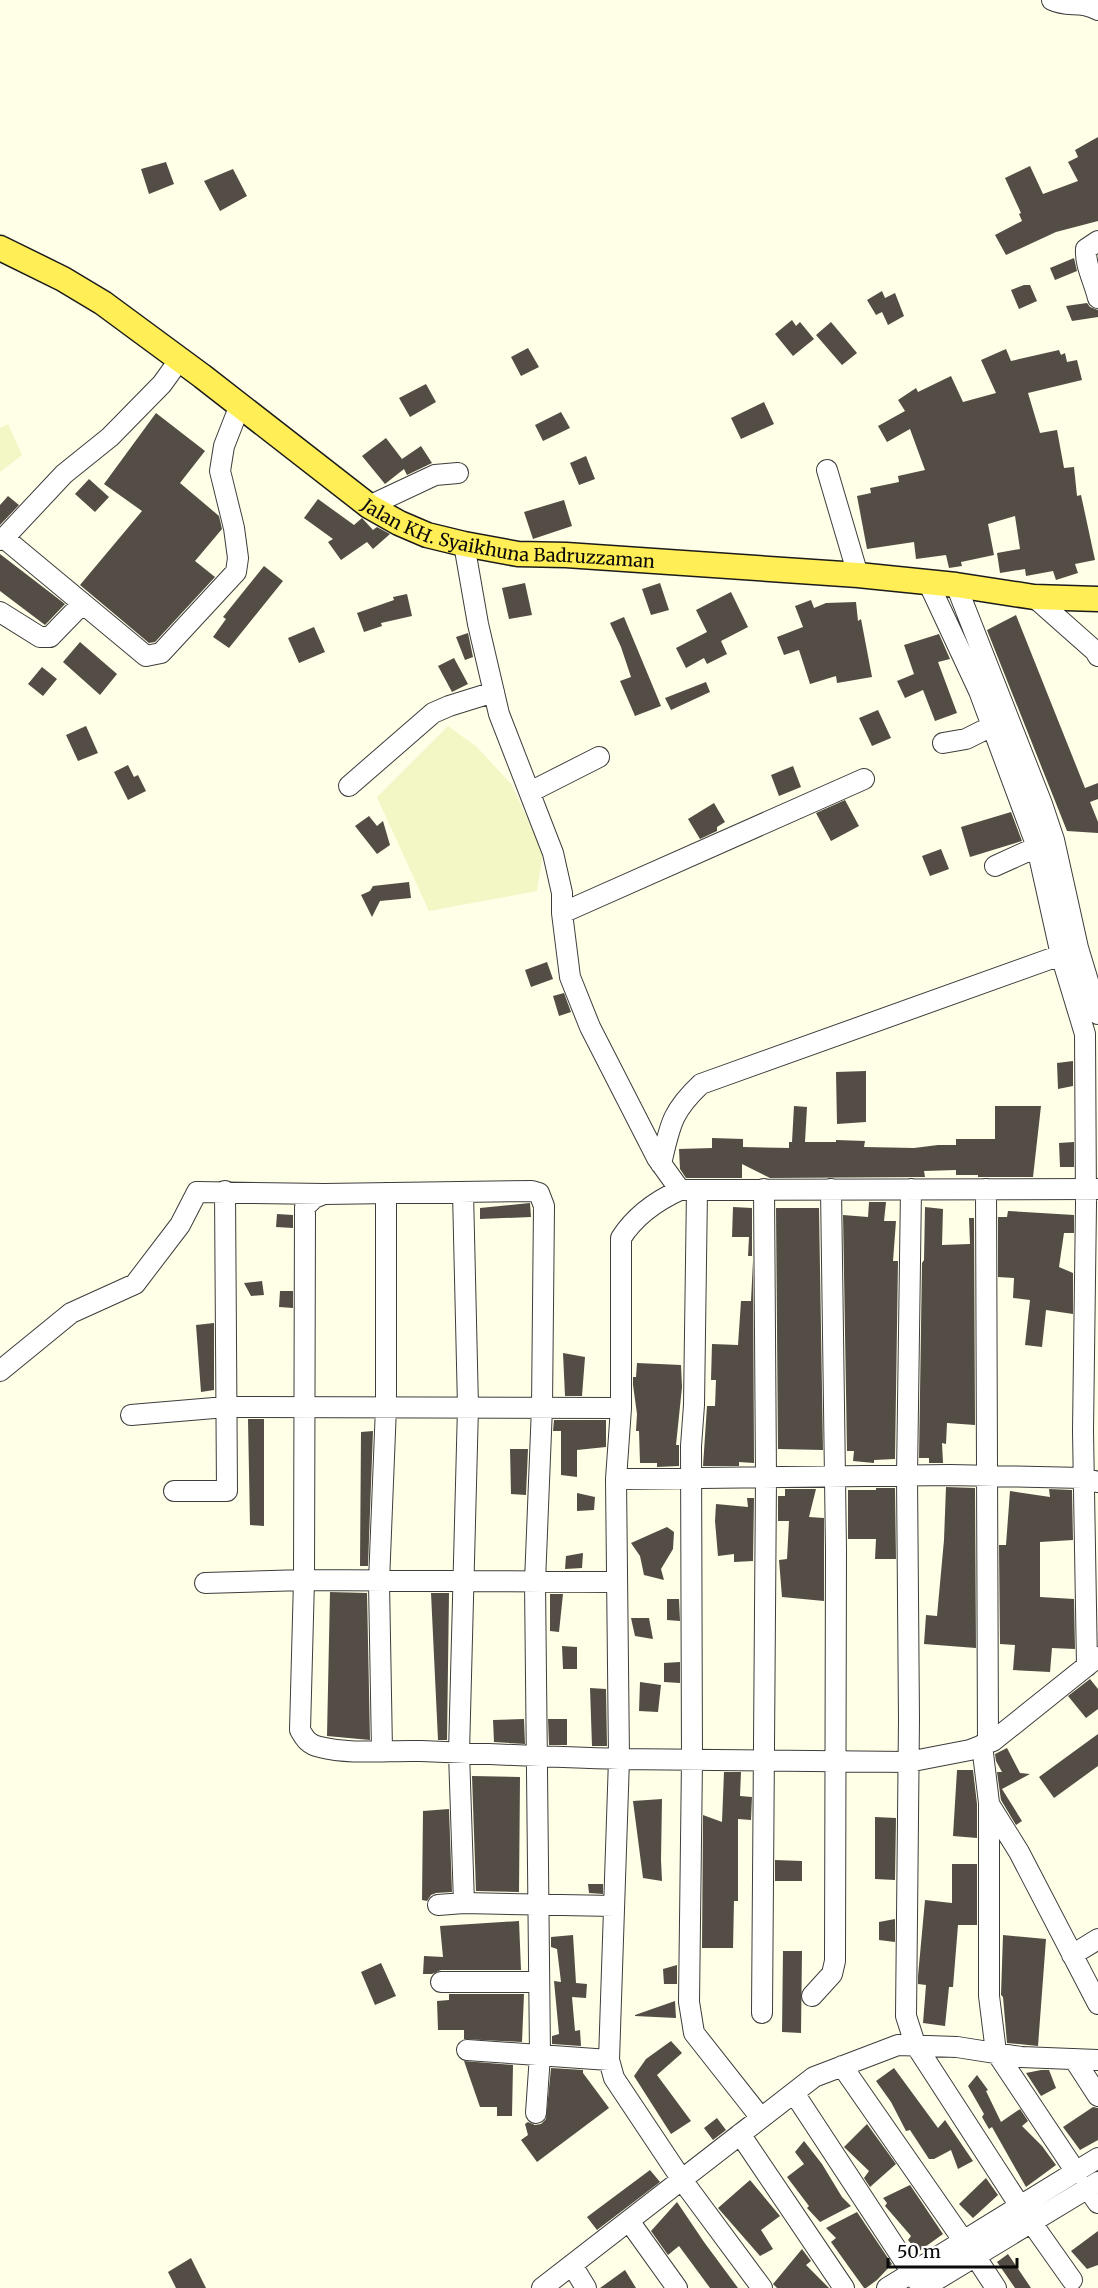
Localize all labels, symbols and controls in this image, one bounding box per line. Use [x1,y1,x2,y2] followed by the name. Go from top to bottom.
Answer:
[356,493,656,573] street label: Jalan KH. Syaikhuna Badruzzaman
[888,2231,1017,2269] scale bar
[897,2240,941,2263] text: 50 m

